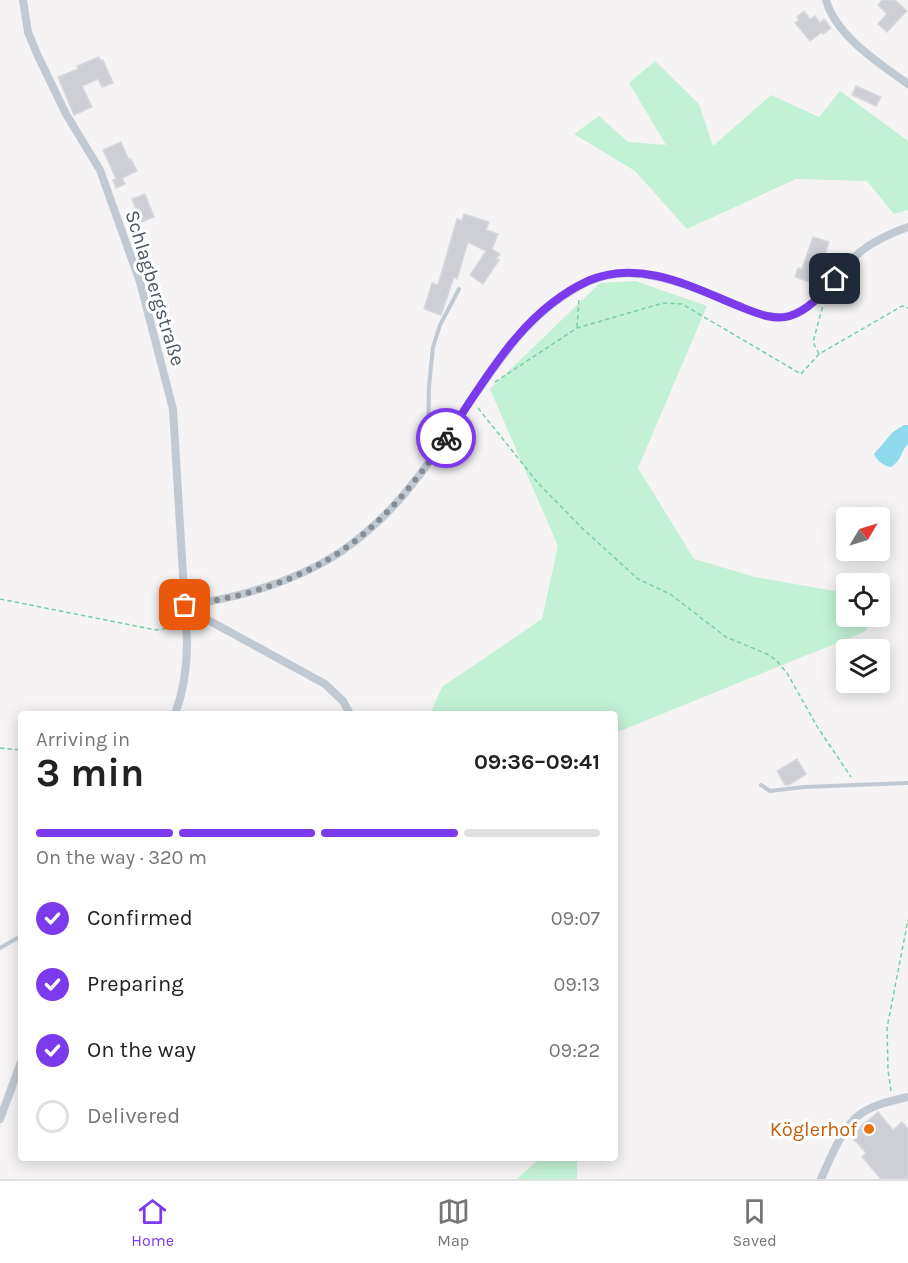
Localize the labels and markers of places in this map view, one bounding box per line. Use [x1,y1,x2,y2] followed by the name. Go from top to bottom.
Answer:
[809,253,860,304] pin
[159,579,210,630] pin
[770,1118,857,1141] place label: Köglerhof
[862,1122,876,1136] marker: Köglerhof

